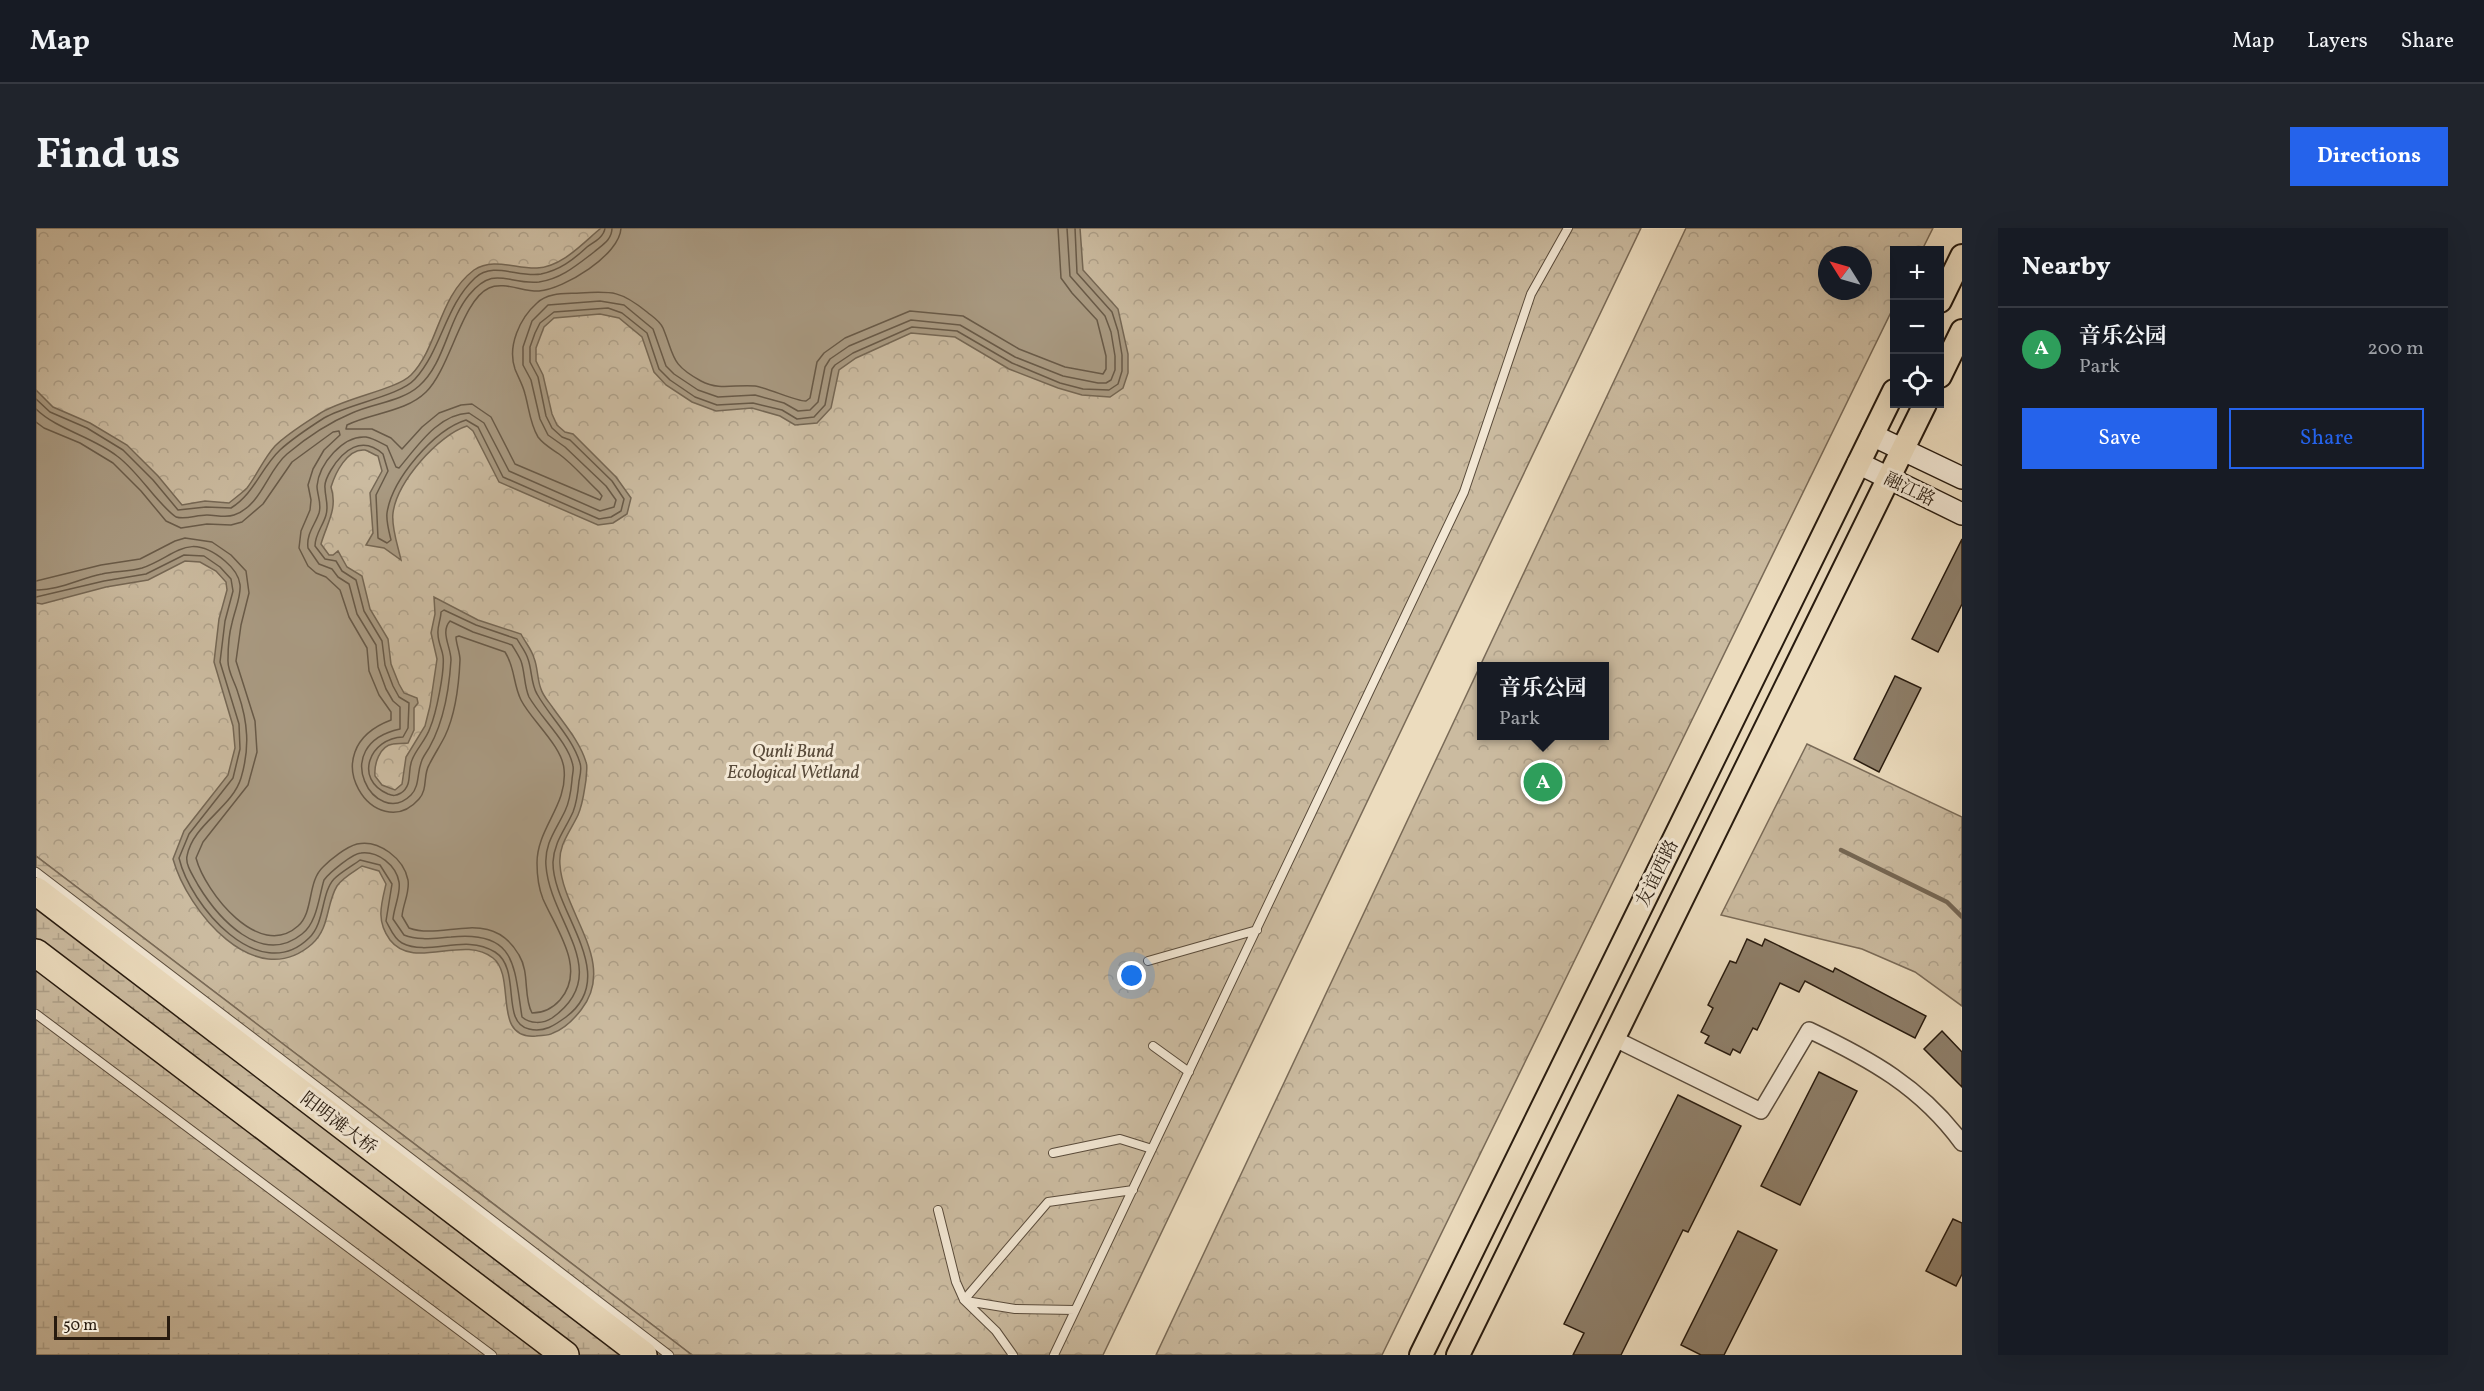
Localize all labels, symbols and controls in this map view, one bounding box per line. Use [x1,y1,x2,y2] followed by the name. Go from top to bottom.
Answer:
[30,22,90,61] text: Map
[2232,27,2274,56] text: Map
[2307,27,2368,56] text: Layers
[2401,27,2454,56] text: Share
[36,127,180,186] text: Find us
[2290,127,2448,186] button: Directions
[1818,246,1872,300] north arrow
[1890,246,1944,408] map controls
[1890,246,1944,300] button: +
[2022,249,2111,285] text: Nearby
[1890,300,1944,354] button: −
[2079,322,2167,353] text: 音乐公园
[2034,335,2049,363] text: A
[2367,335,2424,363] text: 200 m
[2079,353,2120,381] text: Park
[1890,354,1944,408] button: locate
[2022,408,2217,469] button: Save
[2229,408,2424,469] button: Share
[1880,467,1939,513] street label: 融江路
[1477,662,1609,740] popup
[1499,674,1587,705] text: 音乐公园
[1499,705,1540,733] text: Park
[727,740,860,786] park label: Qunli Bund Ecological Wetland
[1524,760,1562,804] pin: A
[1631,836,1685,911] street label: 友谊西路
[1117,961,1146,990] your location
[295,1087,382,1161] street label: 阳明滩大桥
[54,1313,170,1340] scale bar
[63,1315,97,1337] text: 50 m

